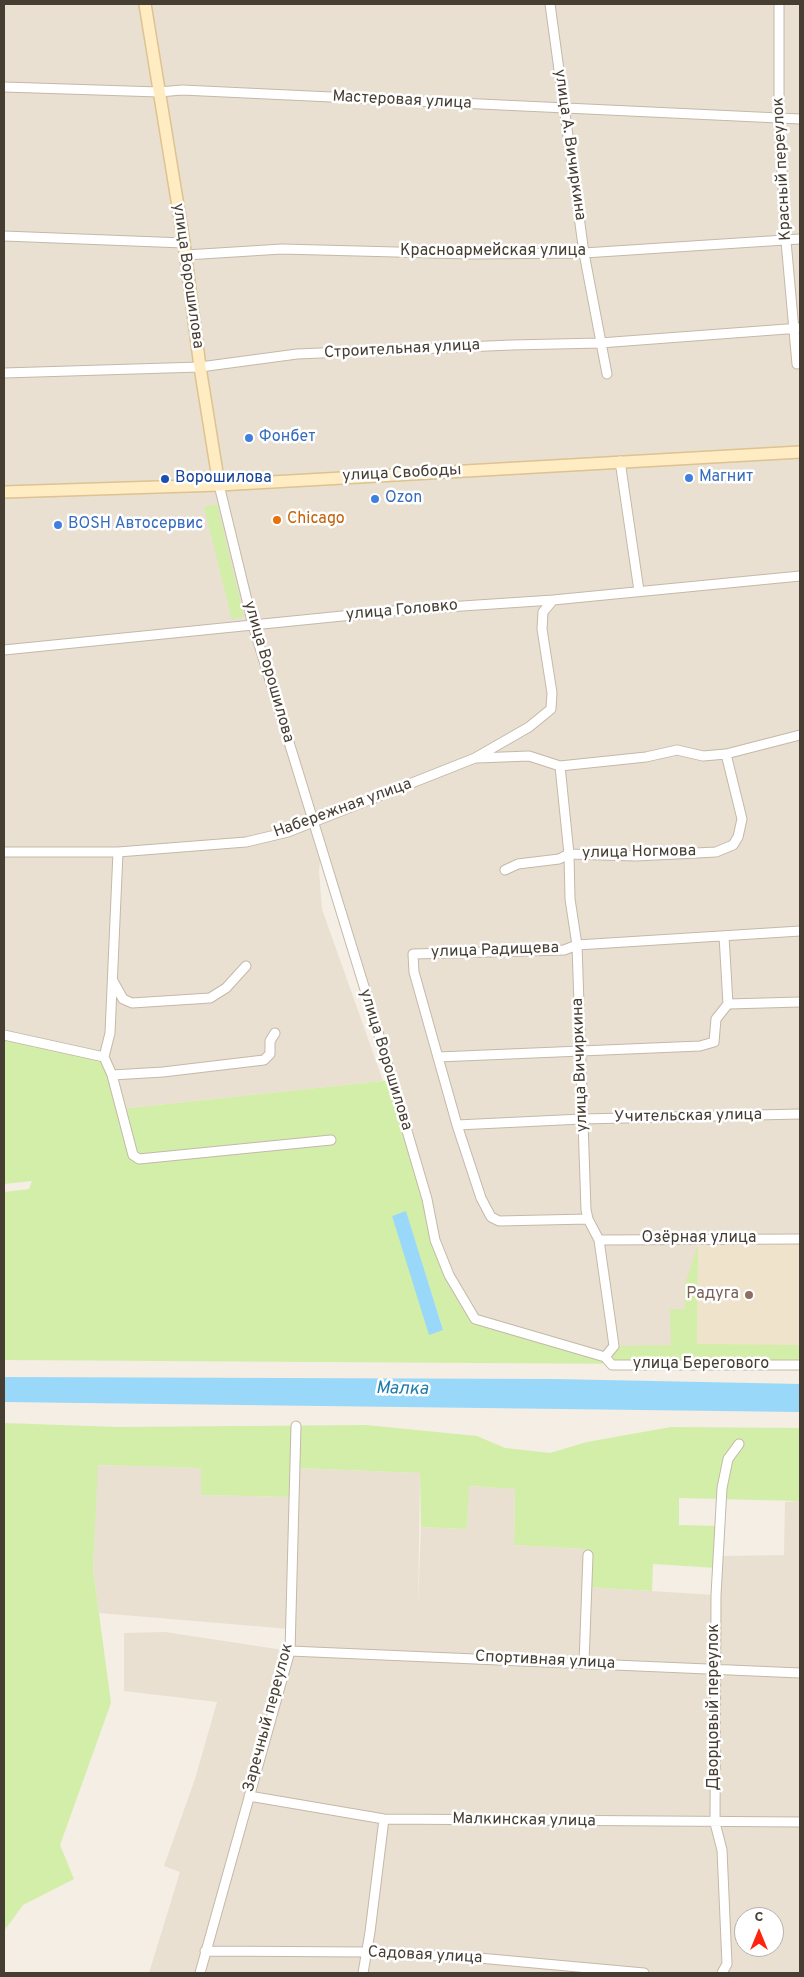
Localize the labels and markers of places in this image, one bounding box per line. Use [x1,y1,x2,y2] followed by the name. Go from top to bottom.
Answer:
[259,428,316,448] place label: Фонбет
[243,432,255,444] marker: Фонбет
[699,468,753,488] place label: Магнит
[175,469,272,489] place label: Ворошилова
[683,472,695,484] marker: Магнит
[159,473,171,485] marker: Ворошилова
[385,489,422,509] place label: Ozon
[369,493,381,505] marker: Ozon
[287,510,345,530] place label: Chicago
[271,514,283,526] marker: Chicago
[68,515,203,535] place label: BOSH Автосервис
[52,519,64,531] marker: BOSH Автосервис
[686,1285,739,1305] place label: Радуга
[743,1289,755,1301] marker: Радуга

